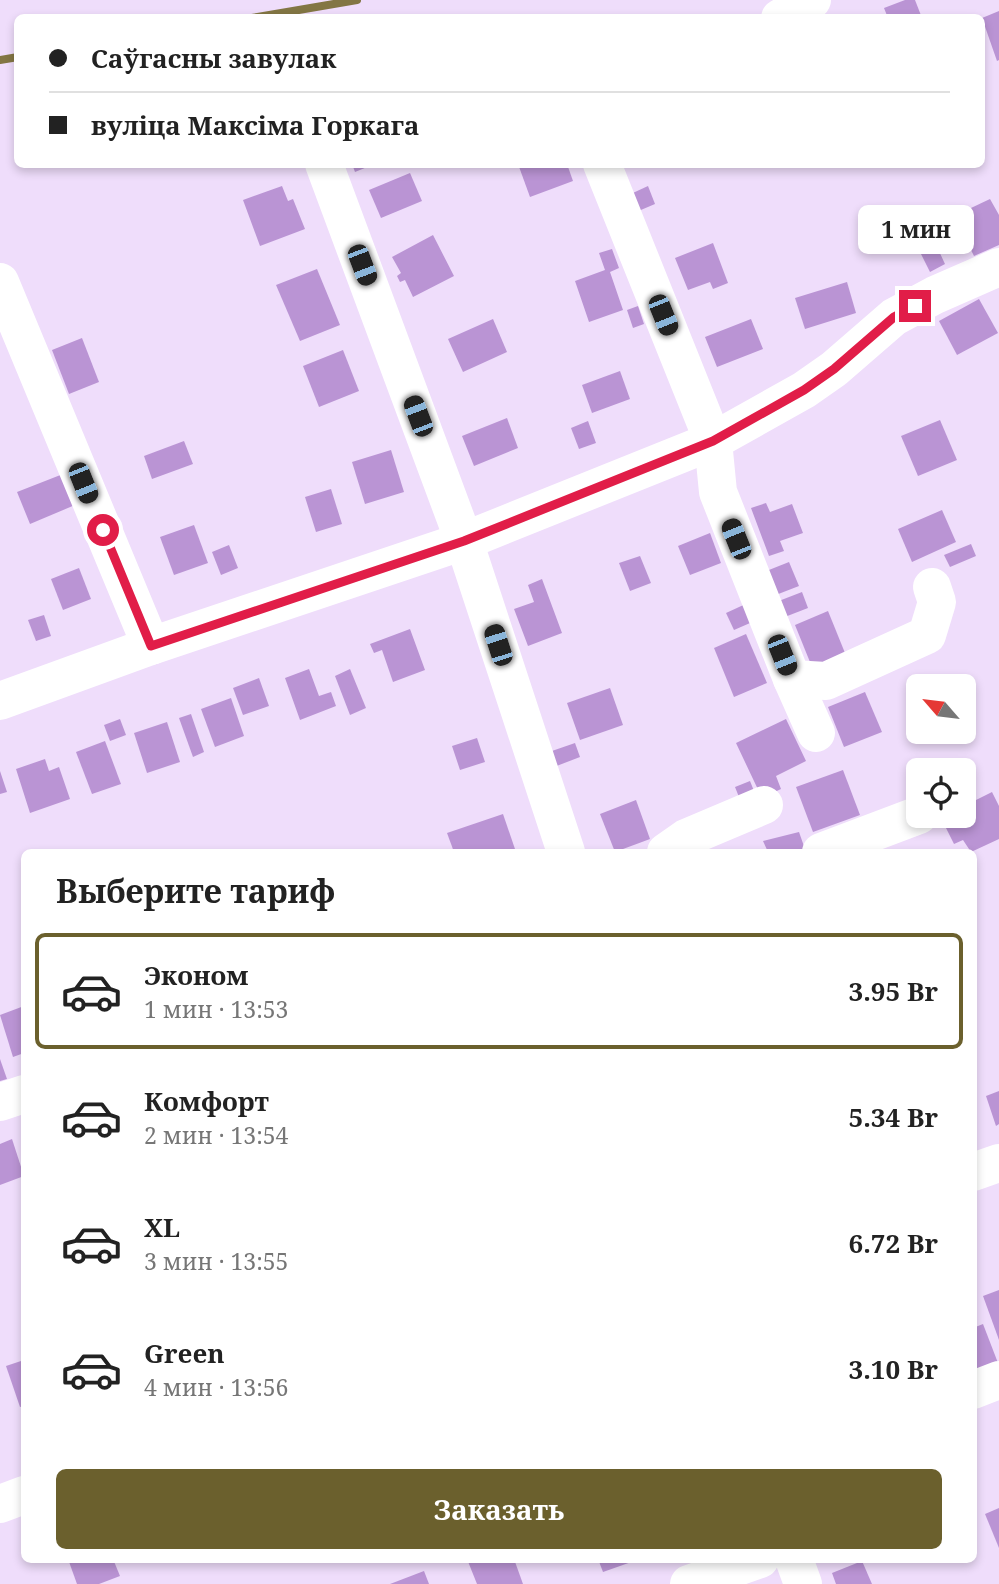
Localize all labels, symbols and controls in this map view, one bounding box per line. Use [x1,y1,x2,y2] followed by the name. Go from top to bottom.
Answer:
[91,40,336,76] text: Саўгасны завулак
[91,107,419,143] text: вуліца Максіма Горкага
[857,204,973,254] callout: 1 мин
[881,213,951,245] text: 1 мин
[345,242,380,288] car
[899,290,931,322] route end
[646,292,681,338] car
[401,393,436,439] car
[66,460,101,506] car
[87,514,119,546] route start
[719,516,754,562] car
[482,622,515,668] car
[765,632,800,678] car
[906,674,976,744] north arrow
[906,674,976,828] map controls
[906,758,976,828] button: locate
[56,869,335,912] text: Выберите тариф
[144,957,248,993] text: Эконом
[60,960,123,1023] icon: car
[848,973,938,1009] text: 3.95 Br
[144,993,288,1025] text: 1 мин · 13:53
[144,1083,269,1119] text: Комфорт
[60,1086,123,1149] icon: car
[848,1099,938,1135] text: 5.34 Br
[144,1119,288,1151] text: 2 мин · 13:54
[144,1209,180,1245] text: XL
[60,1212,123,1275] icon: car
[848,1225,938,1261] text: 6.72 Br
[144,1245,288,1277] text: 3 мин · 13:55
[144,1335,225,1371] text: Green
[60,1338,123,1401] icon: car
[848,1351,938,1387] text: 3.10 Br
[144,1371,288,1403] text: 4 мин · 13:56
[56,1469,942,1549] button: Заказать

